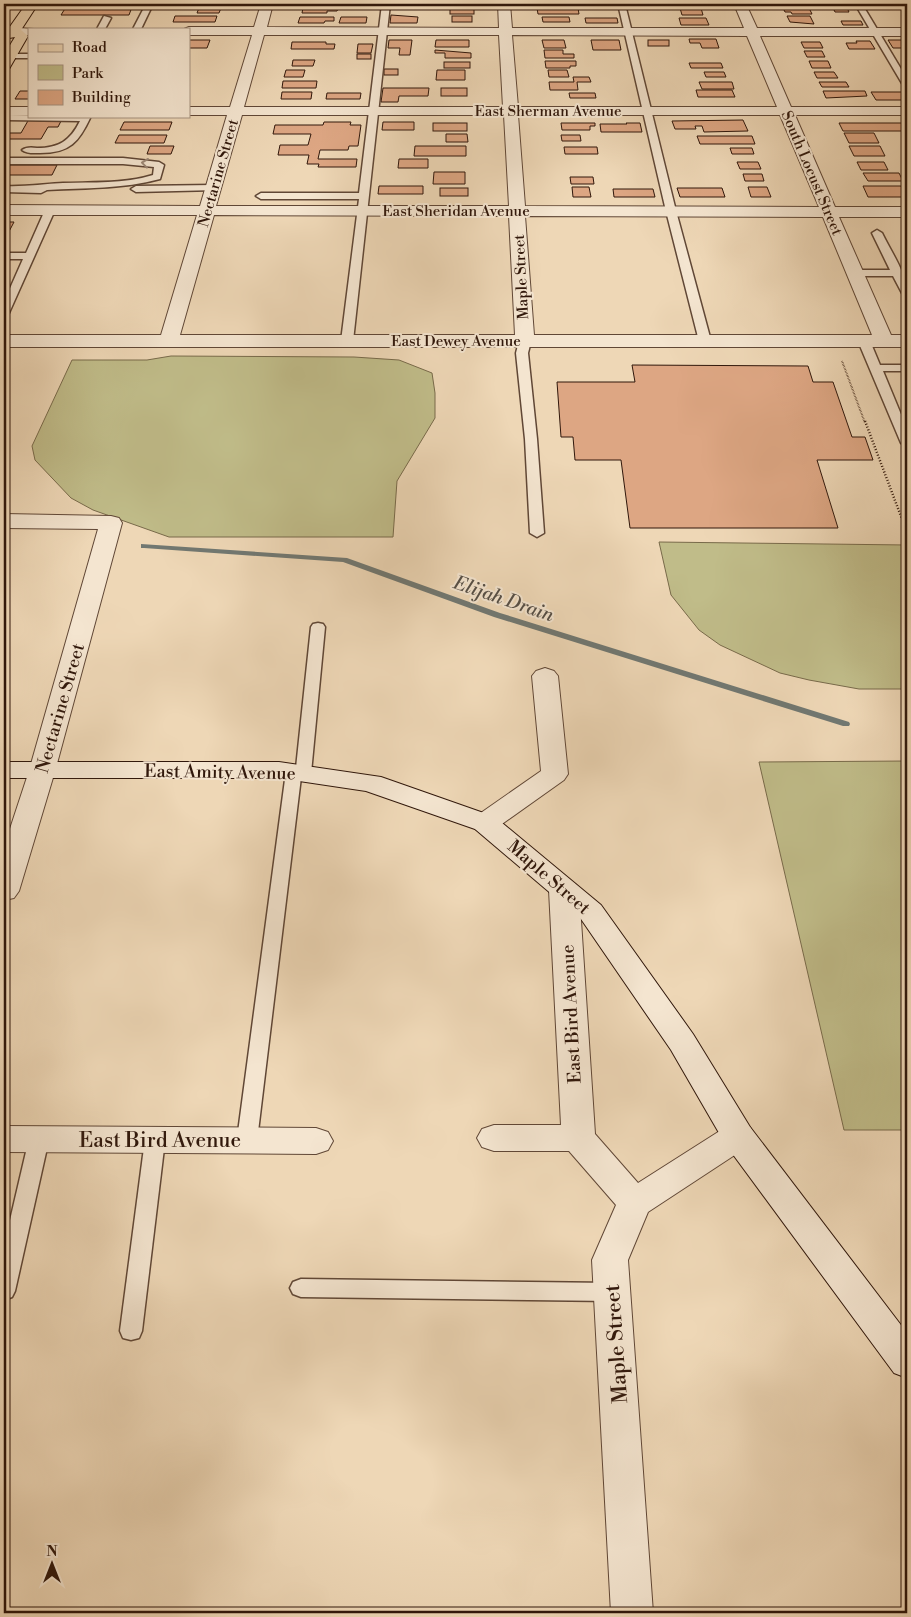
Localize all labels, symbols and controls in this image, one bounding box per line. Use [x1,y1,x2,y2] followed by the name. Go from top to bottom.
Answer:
[28,28,190,118] legend
[72,38,107,57] text: Road
[72,64,104,83] text: Park
[71,88,131,107] text: Building
[474,102,622,121] street label: East Sherman Avenue
[777,108,847,239] street label: South Locust Street
[194,116,243,229] street label: Nectarine Street
[140,158,148,169] one-way arrow
[382,202,530,221] street label: East Sheridan Avenue
[510,233,533,320] street label: Maple Street
[391,332,521,351] street label: East Dewey Avenue
[450,570,557,627] water label: Elijah Drain
[31,640,90,776] street label: Nectarine Street
[144,760,296,785] street label: East Amity Avenue
[502,835,595,920] street label: Maple Street
[556,944,587,1084] street label: East Bird Avenue
[79,1128,241,1154] street label: East Bird Avenue
[600,1283,634,1404] street label: Maple Street
[28,1540,78,1590] north arrow
[46,1543,58,1561] text: N

